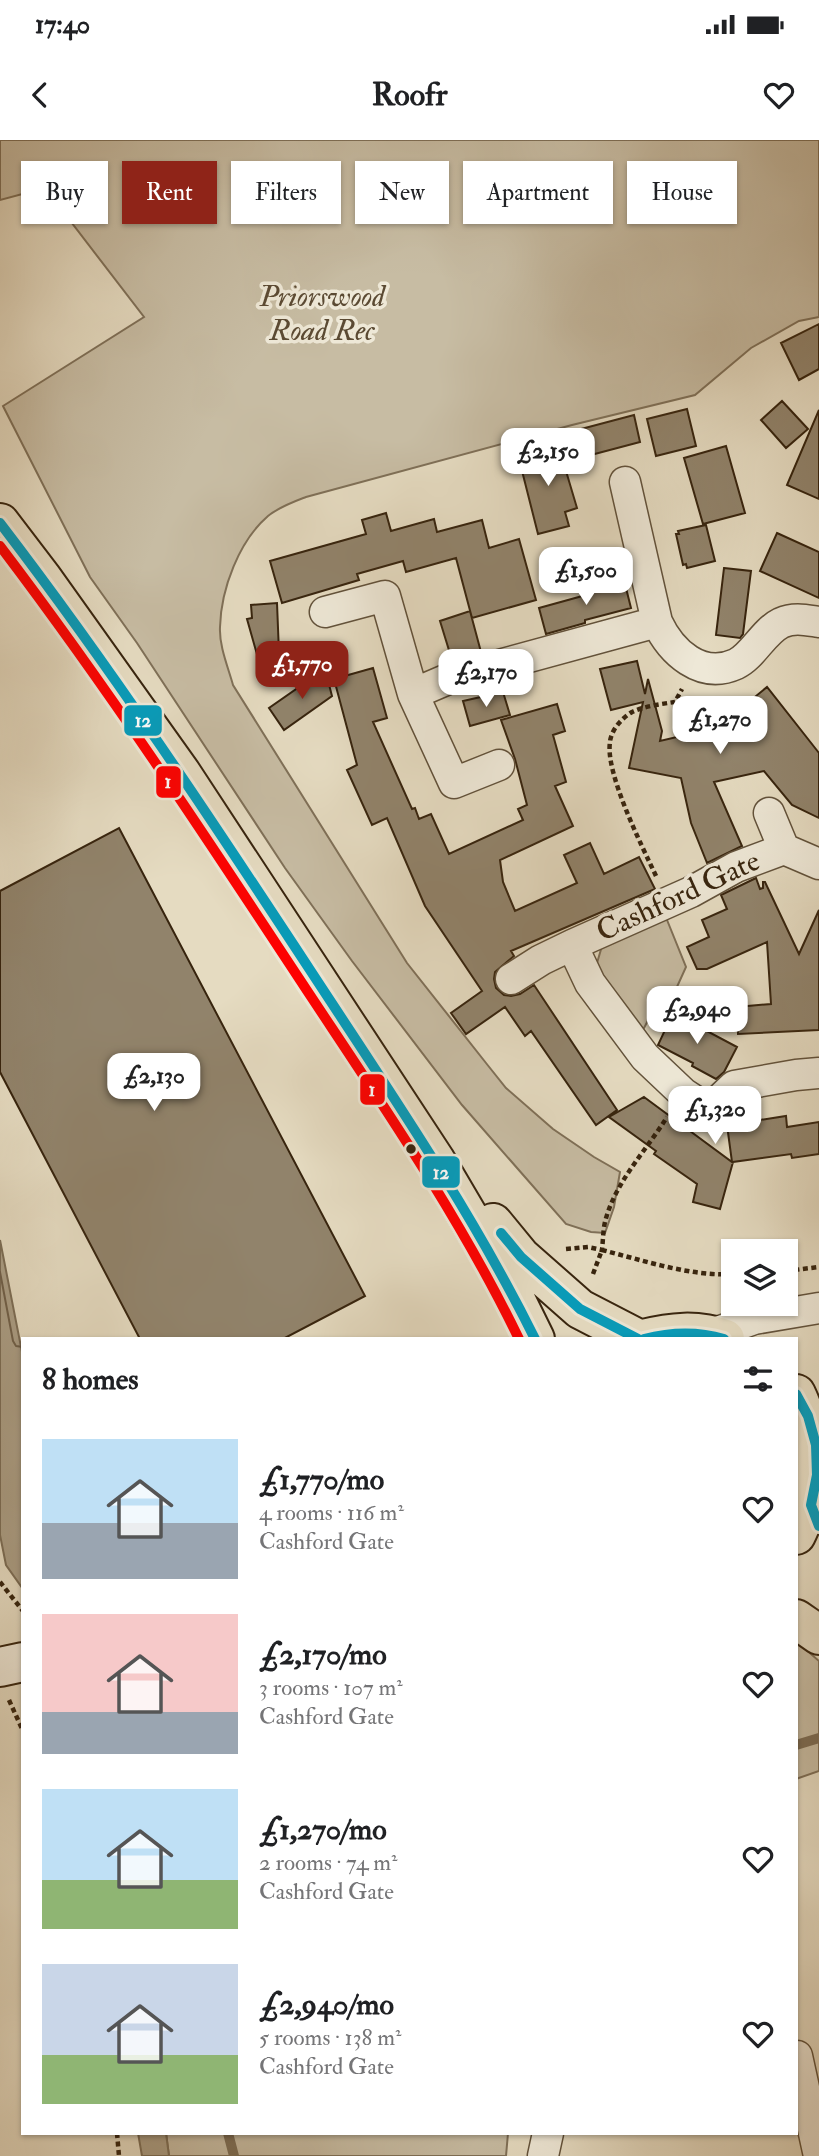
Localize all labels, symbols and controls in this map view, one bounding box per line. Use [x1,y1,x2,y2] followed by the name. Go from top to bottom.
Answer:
[35,9,90,41] text: 17:40
[372,75,447,115] text: Roofr
[21,76,59,114] icon: back
[760,76,798,114] icon: heart
[21,161,108,224] chip: Buy
[122,161,217,224] chip: Rent
[231,161,341,224] chip: Filters
[355,161,449,224] chip: New
[463,161,613,224] chip: Apartment
[627,161,737,224] chip: House
[258,278,387,349] park label: Priorswood Road Rec
[491,428,605,488] pin: £2,150
[517,436,579,465] text: £2,150
[529,547,643,607] pin: £1,500
[555,555,617,584] text: £1,500
[245,642,359,701] pin: £1,770
[271,649,333,678] text: £1,770
[429,650,543,709] pin: £2,170
[454,657,518,686] text: £2,170
[663,696,777,756] pin: £1,270
[123,704,163,737] line badge: 12
[688,704,752,733] text: £1,270
[135,709,152,733] text: 12
[155,765,182,799] line badge: 1
[165,770,172,794] text: 1
[590,842,766,950] street label: Cashford Gate
[640,986,754,1046] pin: £2,940
[663,994,731,1023] text: £2,940
[97,1054,211,1113] pin: £2,130
[123,1061,185,1090] text: £2,130
[359,1073,386,1106] line badge: 1
[369,1078,376,1102] text: 1
[658,1086,772,1146] pin: £1,320
[684,1094,746,1123] text: £1,320
[404,1142,418,1156] unlabelled marker
[421,1155,461,1189] line badge: 12
[433,1161,450,1185] text: 12
[721,1239,798,1316] map controls
[721,1239,798,1316] button: layers
[739,1360,777,1398] icon: filters
[42,1361,139,1398] text: 8 homes
[259,1461,384,1498] text: £1,770/mo
[98,1467,182,1551] icon: home
[739,1490,777,1528] icon: heart
[259,1498,404,1527] text: 4 rooms · 116 m²
[259,1527,394,1556] text: Cashford Gate
[259,1636,387,1673] text: £2,170/mo
[98,1642,182,1726] icon: home
[739,1665,777,1703] icon: heart
[259,1673,403,1702] text: 3 rooms · 107 m²
[259,1702,394,1731] text: Cashford Gate
[259,1811,387,1848] text: £1,270/mo
[98,1817,182,1901] icon: home
[739,1840,777,1878] icon: heart
[259,1848,398,1877] text: 2 rooms · 74 m²
[259,1877,394,1906] text: Cashford Gate
[259,1986,394,2023] text: £2,940/mo
[98,1992,182,2076] icon: home
[739,2015,777,2053] icon: heart
[259,2023,402,2052] text: 5 rooms · 138 m²
[259,2052,394,2081] text: Cashford Gate

